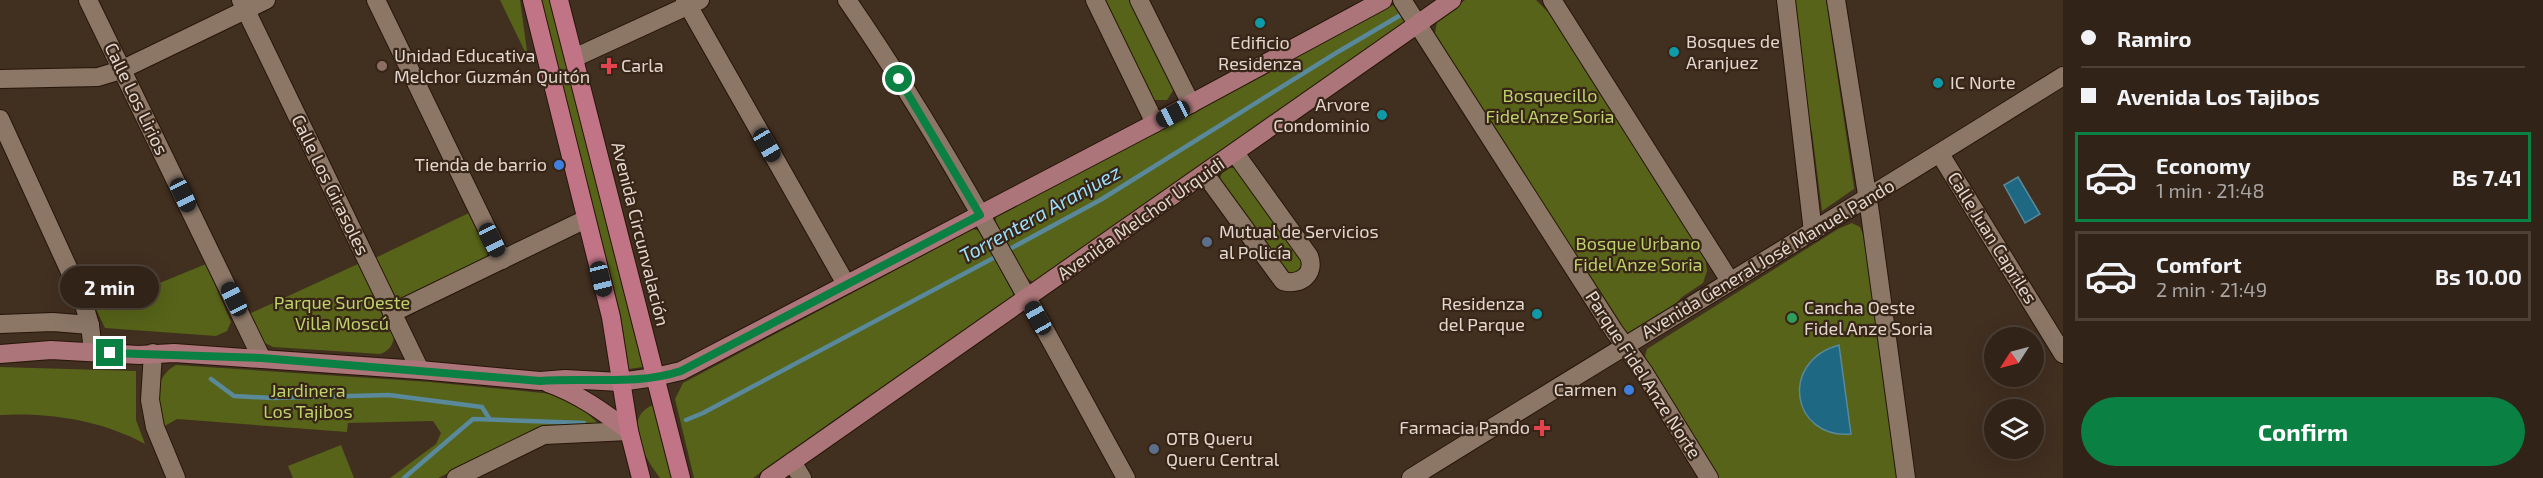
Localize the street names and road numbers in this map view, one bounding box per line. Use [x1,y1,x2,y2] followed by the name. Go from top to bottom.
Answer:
[100,39,174,158] street label: Calle Los Lirios
[287,111,374,258] street label: Calle Los Girasoles
[607,139,674,328] street label: Avenida Circunvalación
[1053,152,1228,284] street label: Avenida Melchor Urquidi
[1943,167,2042,307] street label: Calle Juan Capriles
[1637,174,1898,343] street label: Avenida General José Manuel Pando
[1581,287,1706,462] street label: Parque Fidel Anze Norte

